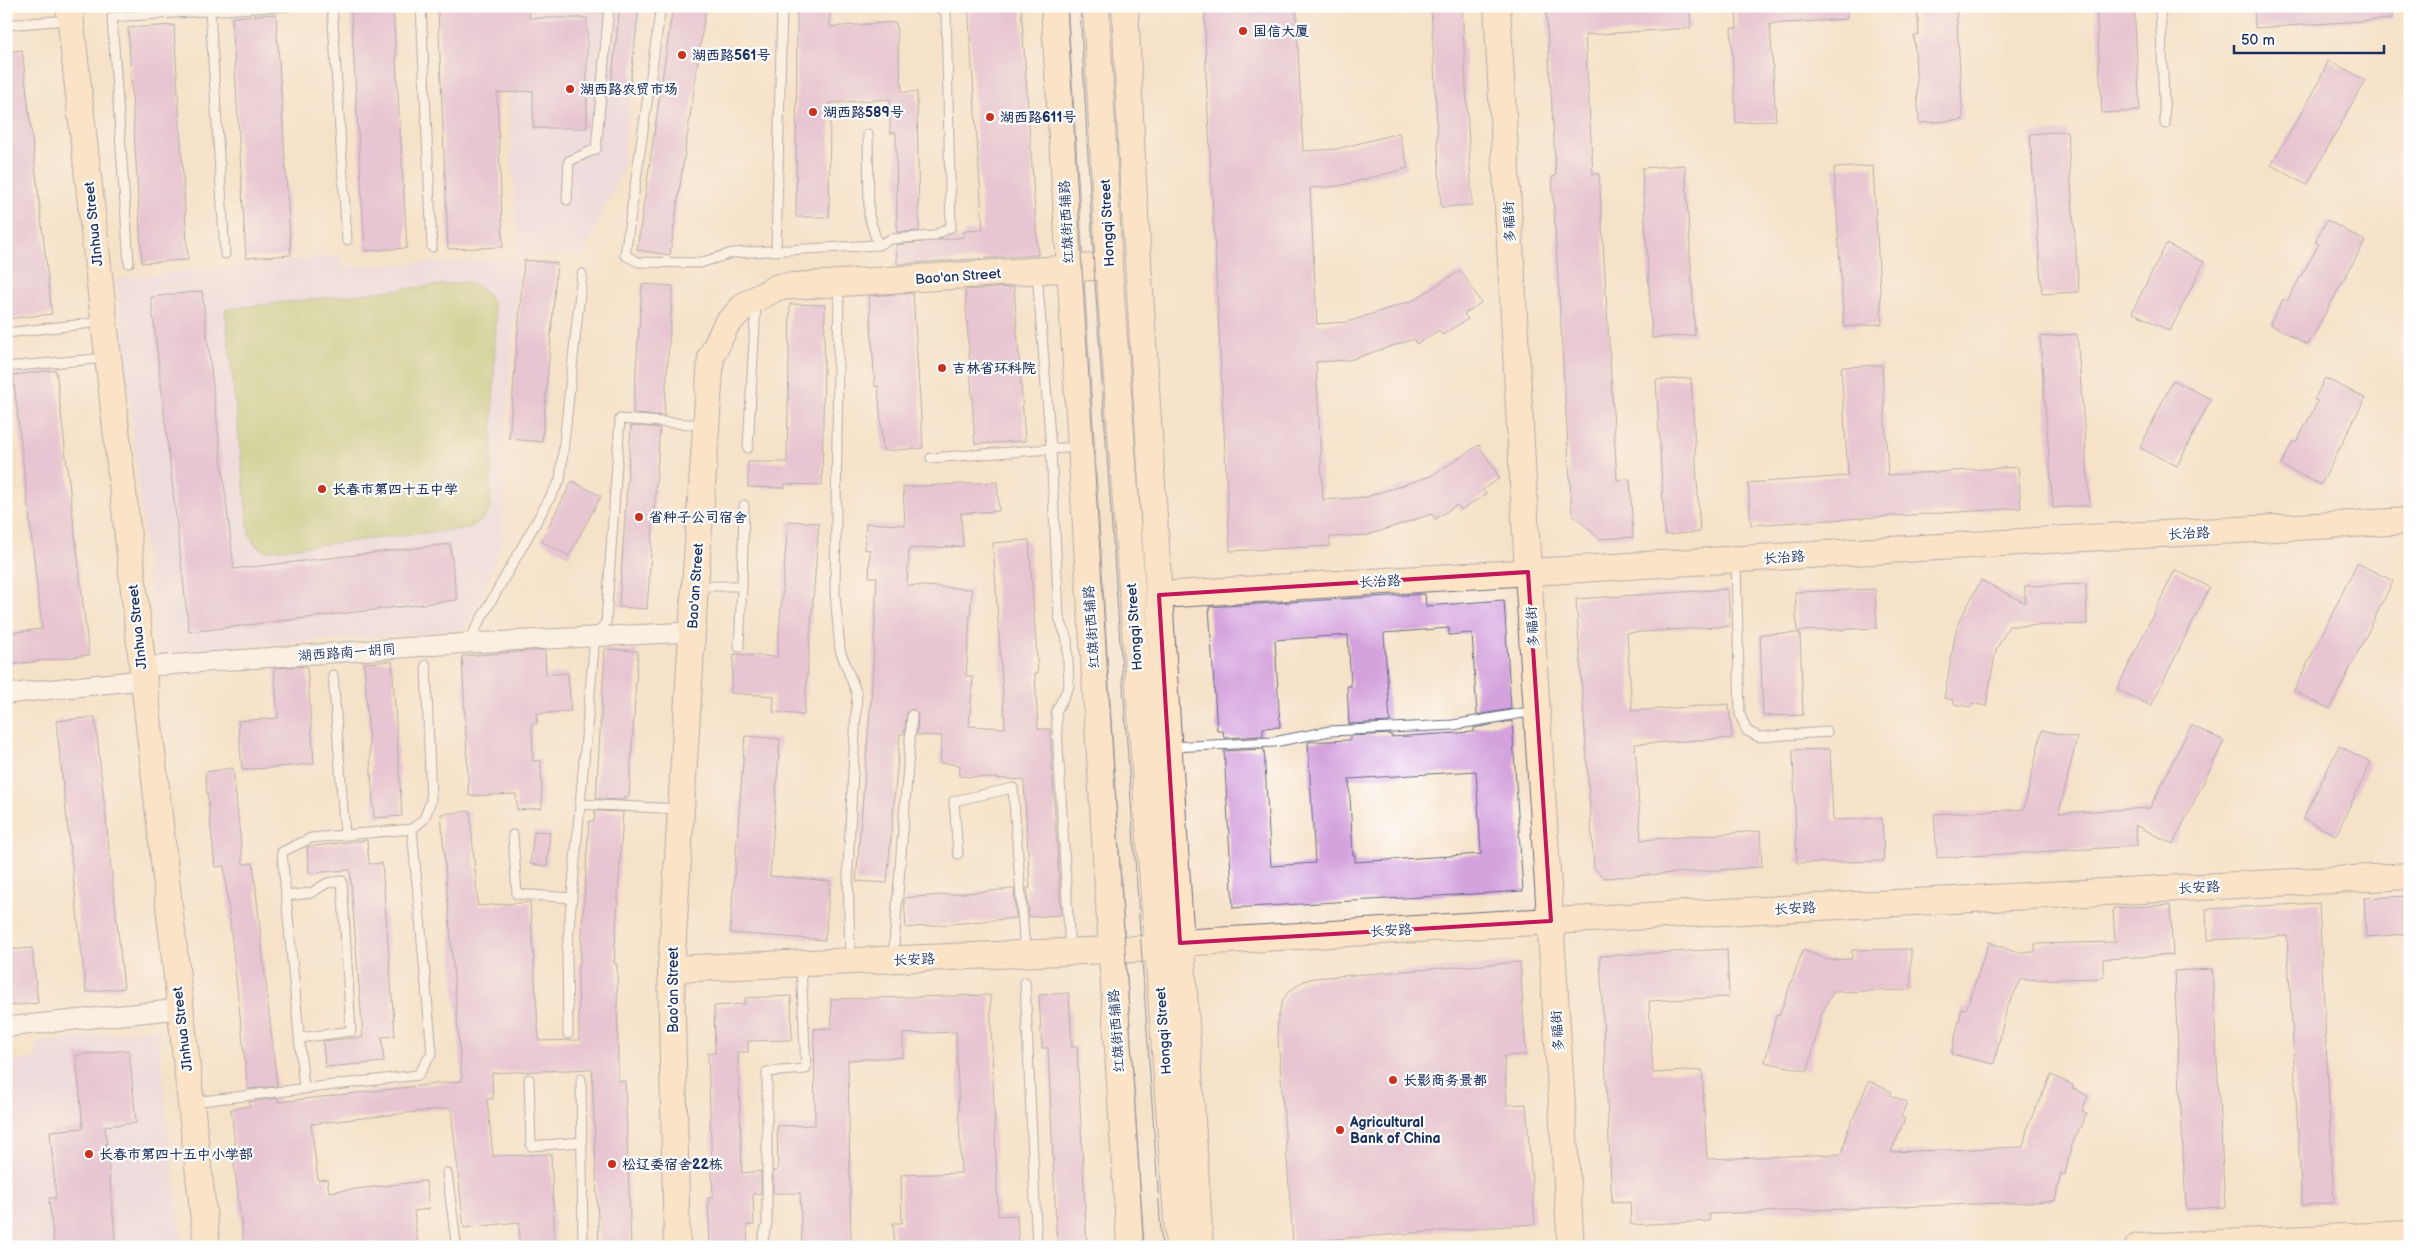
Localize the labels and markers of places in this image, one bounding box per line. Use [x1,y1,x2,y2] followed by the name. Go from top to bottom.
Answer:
[1253,23,1309,40] place label: 国信大厦
[1237,25,1249,37] marker: 国信大厦
[692,47,770,64] place label: 湖西路561号
[676,49,688,61] marker: 湖西路561号
[580,81,678,98] place label: 湖西路农贸市场
[564,83,576,95] marker: 湖西路农贸市场
[823,104,904,121] place label: 湖西路589号
[807,106,819,118] marker: 湖西路589号
[1000,109,1076,126] place label: 湖西路611号
[984,111,996,123] marker: 湖西路611号
[952,360,1036,377] place label: 吉林省环科院
[936,362,948,374] marker: 吉林省环科院
[332,481,458,498] place label: 长春市第四十五中学
[316,483,328,495] marker: 长春市第四十五中学
[649,509,747,526] place label: 省种子公司宿舍
[633,511,645,523] marker: 省种子公司宿舍
[1403,1072,1487,1089] place label: 长影商务景都
[1387,1074,1399,1086] marker: 长影商务景都
[1349,1114,1441,1147] place label: Agricultural Bank of China
[1334,1124,1346,1136] marker: Agricultural Bank of China
[99,1146,253,1163] place label: 长春市第四十五中小学部
[83,1148,95,1160] marker: 长春市第四十五中小学部
[622,1156,723,1173] place label: 松辽委宿舍22栋
[606,1158,618,1170] marker: 松辽委宿舍22栋

